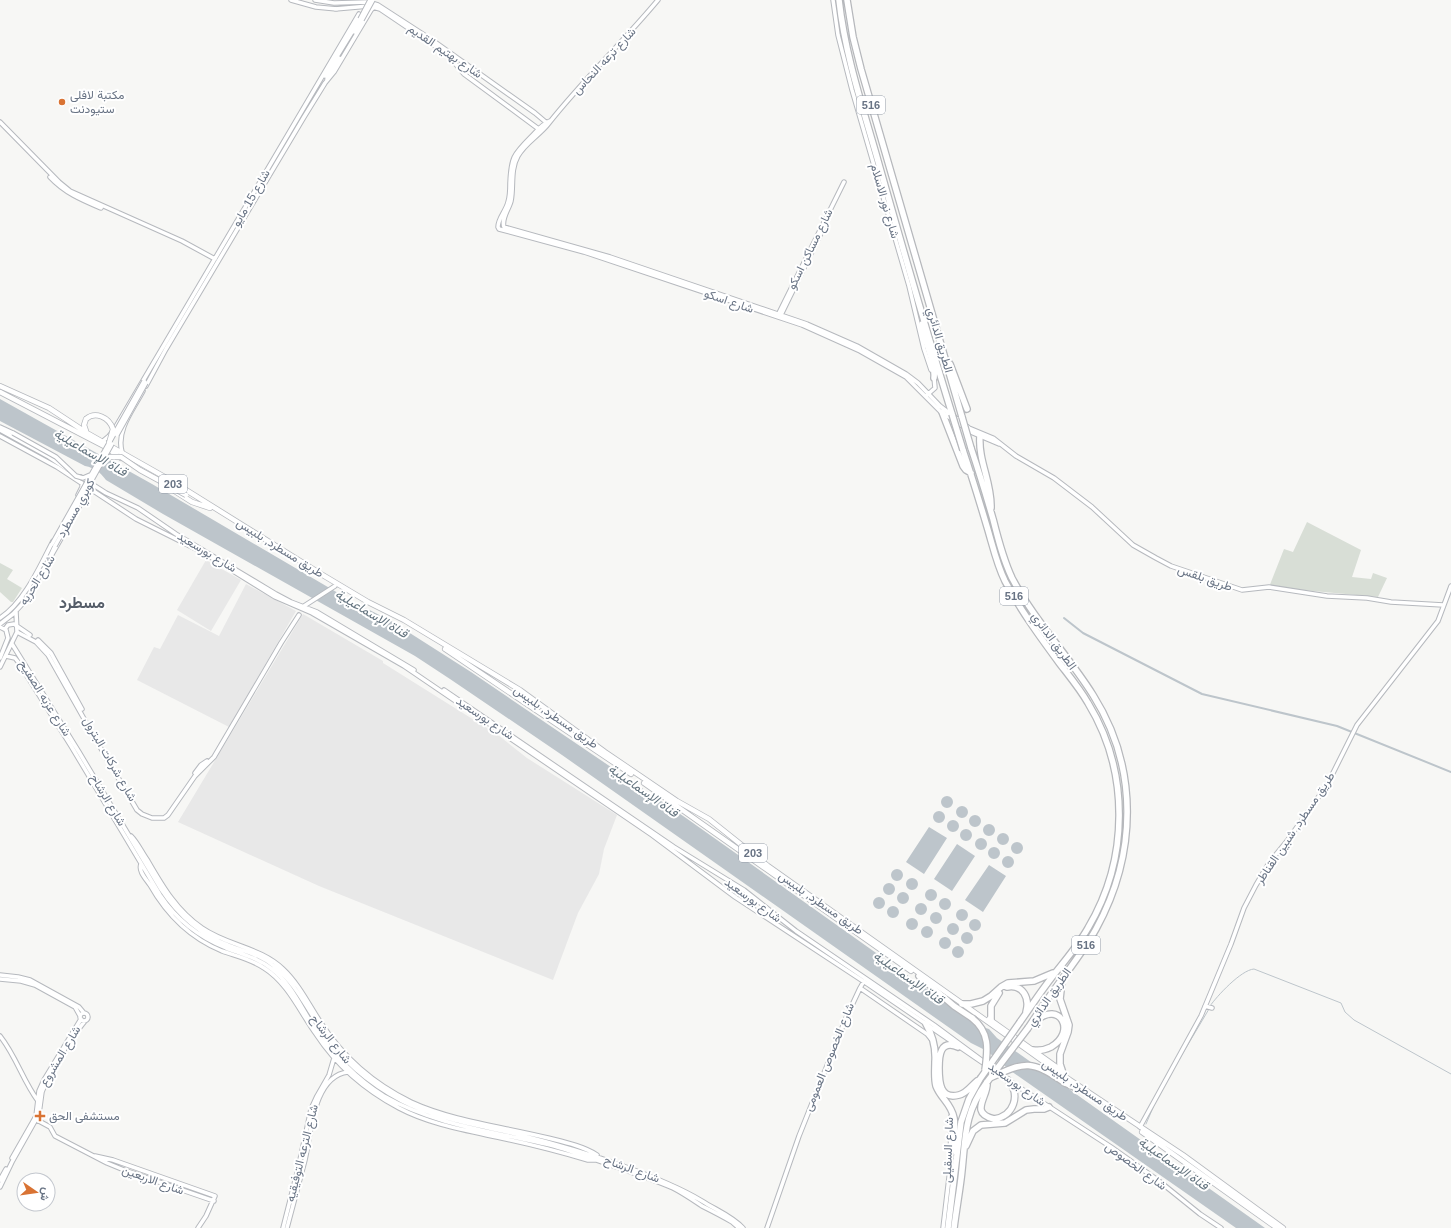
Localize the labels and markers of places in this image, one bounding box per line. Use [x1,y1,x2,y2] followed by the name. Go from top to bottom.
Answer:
[70,88,124,117] place label: مكتبة لافلى ستيودنت
[57,97,67,107] marker: مكتبة لافلى ستيودنت
[49,1109,120,1124] place label: مستشفى الحق
[34,1110,46,1122] marker: مستشفى الحق

